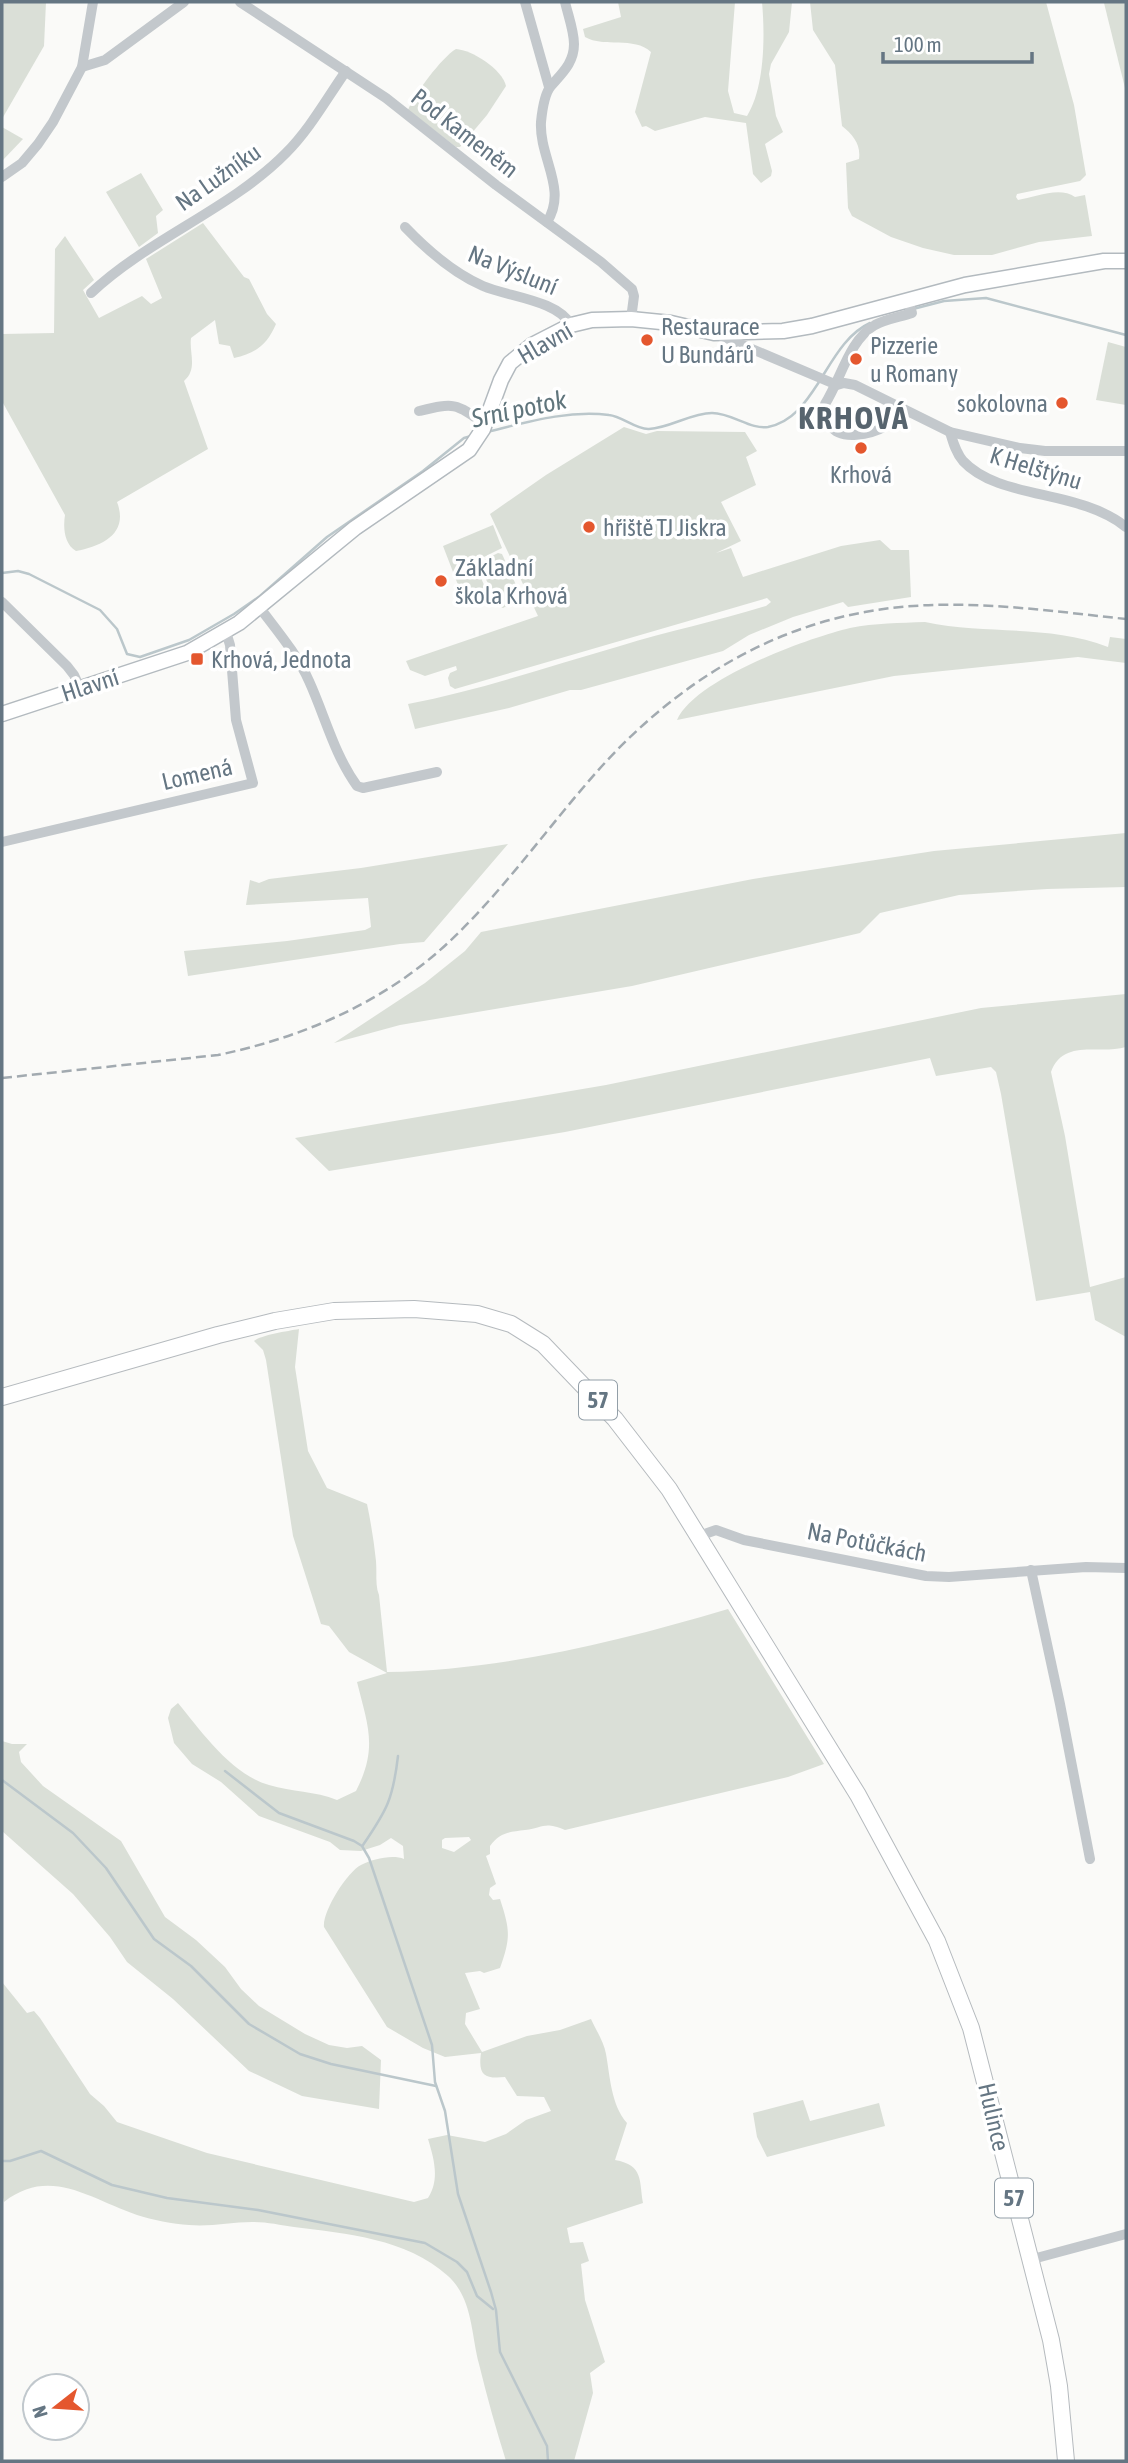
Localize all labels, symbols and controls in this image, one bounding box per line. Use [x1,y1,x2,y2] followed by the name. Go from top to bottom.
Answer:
[883,21,1032,65] scale bar
[894,32,942,56] text: 100 m
[406,83,524,183] street label: Pod Kameněm
[170,138,266,216] street label: Na Lužníku
[464,240,562,300] street label: Na Výsluní
[661,313,760,368] place label: Restaurace U Bundárů
[513,317,577,369] street label: Hlavní
[639,332,655,348] marker: Restaurace U Bundárů
[870,332,958,387] place label: Pizzerie u Romany
[848,351,864,367] marker: Pizzerie u Romany
[468,384,570,434] water label: Srní potok
[957,390,1048,417] place label: sokolovna
[1054,395,1070,411] marker: sokolovna
[798,399,910,436] district label: KRHOVÁ
[853,440,869,456] marker: Krhová
[987,441,1085,495] street label: K Helštýnu
[830,461,892,488] place label: Krhová
[603,514,727,541] place label: hřiště TJ Jiskra
[581,519,597,535] marker: hřiště TJ Jiskra
[455,554,568,609] place label: Základní škola Krhová
[433,573,449,589] marker: Základní škola Krhová
[211,646,352,673] place label: Krhová, Jednota
[189,651,205,667] marker: Krhová, Jednota
[58,663,122,707] street label: Hlavní
[159,753,235,795] street label: Lomená
[579,1380,617,1420] road number: 57
[805,1517,929,1567] street label: Na Potůčkách
[973,2080,1015,2154] street label: Hulince
[995,2178,1033,2218] road number: 57
[21,2372,91,2442] north arrow
[28,2403,52,2421] text: N

